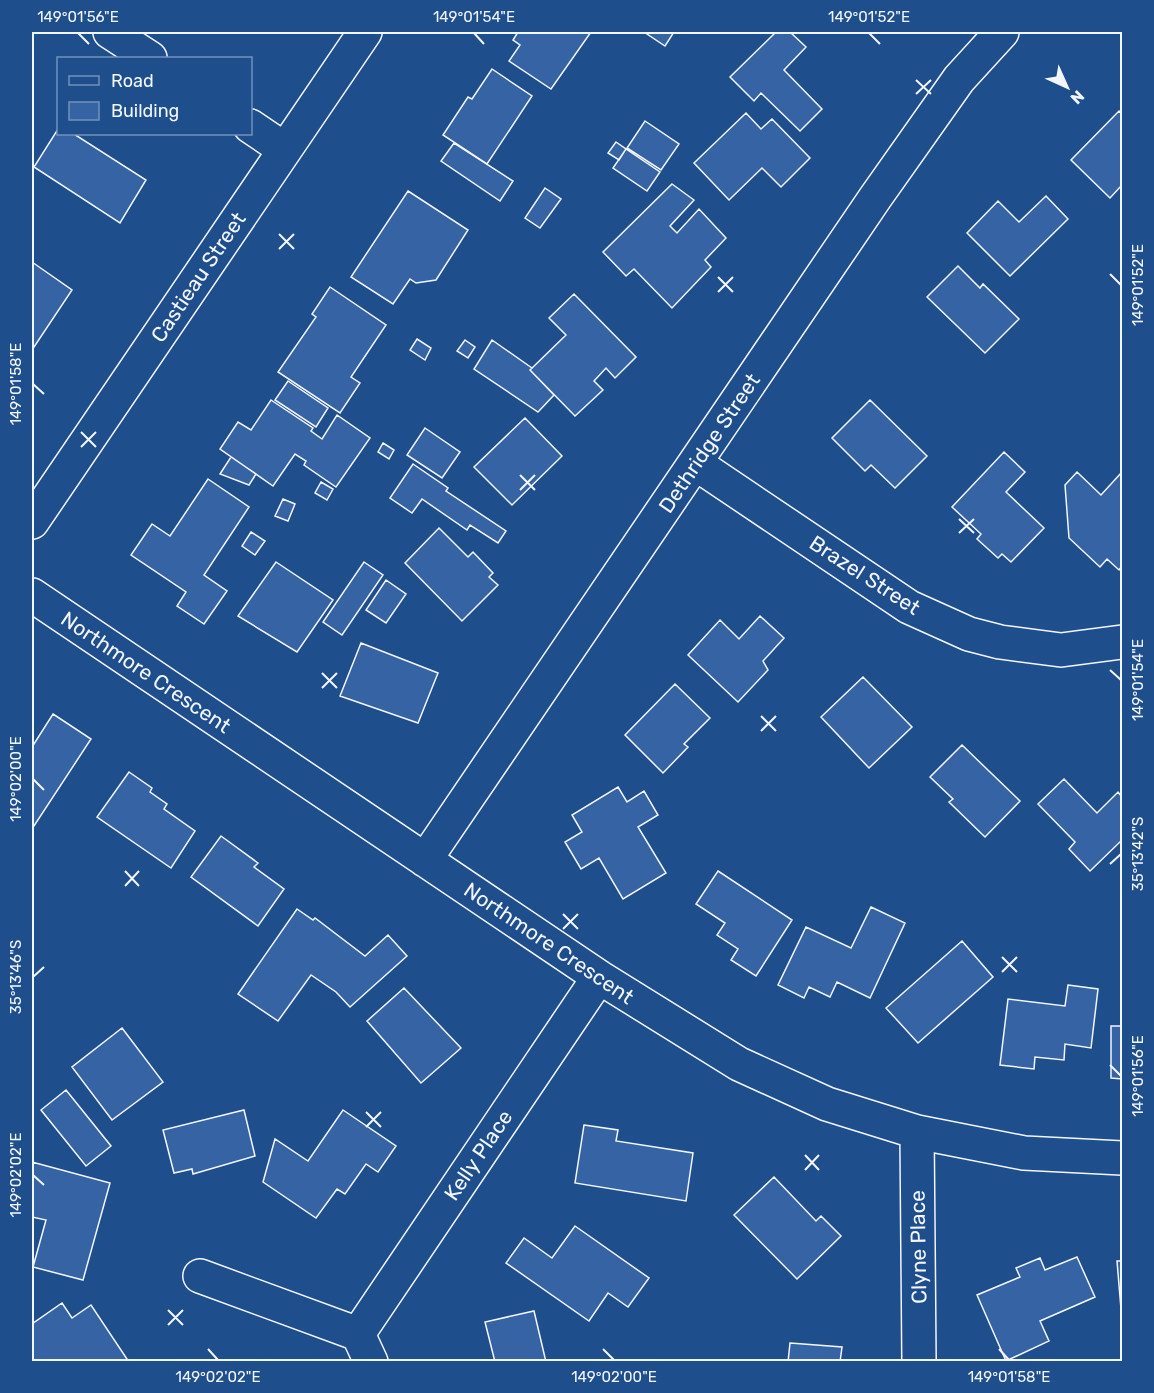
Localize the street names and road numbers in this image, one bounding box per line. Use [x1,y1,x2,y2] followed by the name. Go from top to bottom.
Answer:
[145,207,251,347] street label: Castieau Street
[653,368,765,518] street label: Dethridge Street
[805,530,925,620] street label: Brazel Street
[56,606,236,738] street label: Northmore Crescent
[459,877,639,1009] street label: Northmore Crescent
[439,1105,517,1205] street label: Kelly Place
[905,1190,931,1304] street label: Clyne Place

